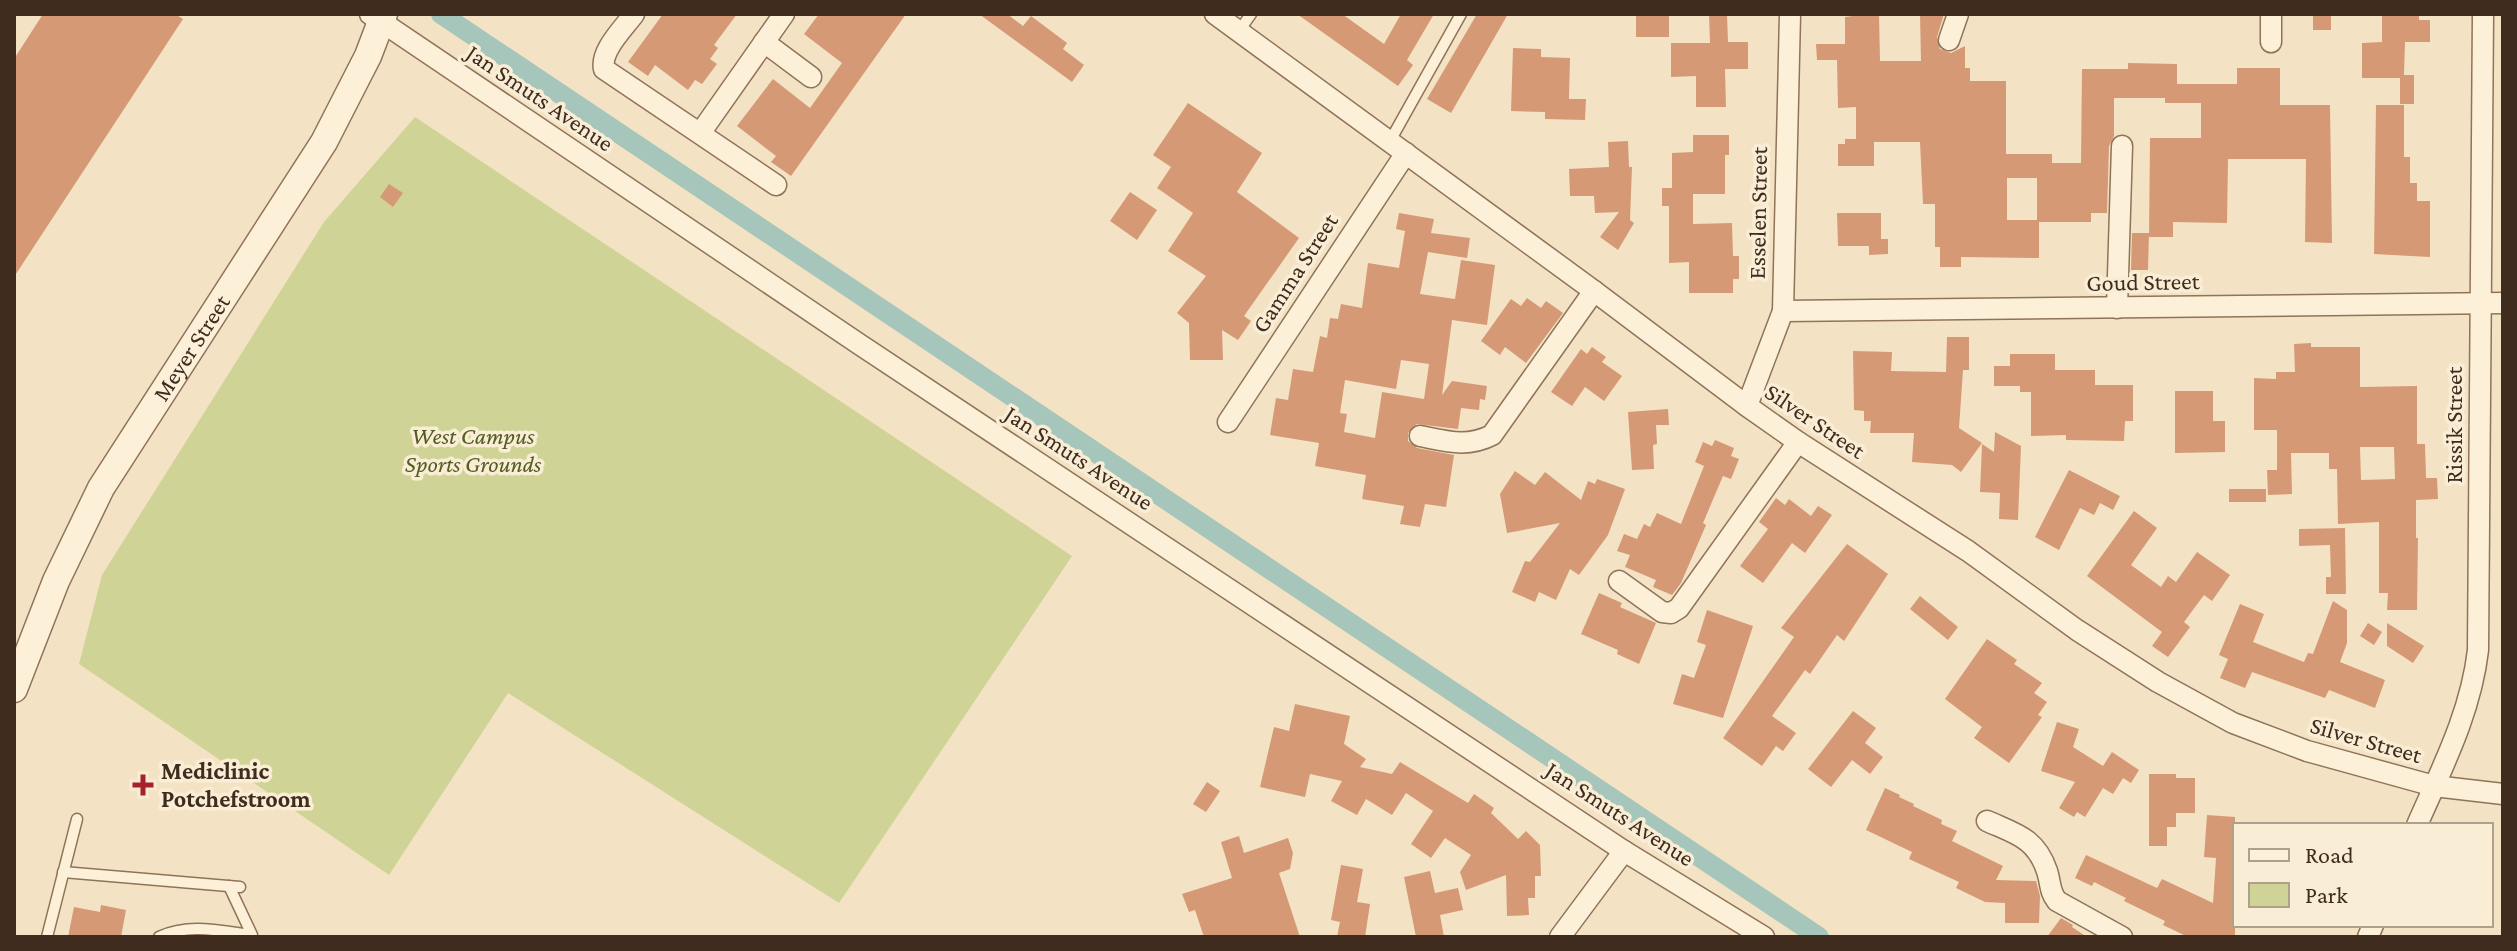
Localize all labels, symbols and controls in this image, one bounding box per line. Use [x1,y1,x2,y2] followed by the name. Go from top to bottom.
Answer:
[460,37,619,157] street label: Jan Smuts Avenue
[1743,145,1772,280] street label: Esselen Street
[1246,207,1344,337] street label: Gamma Street
[2086,267,2201,296] street label: Goud Street
[147,288,236,406] street label: Meyer Street
[2440,366,2467,483] street label: Rissik Street
[1760,377,1871,464] street label: Silver Street
[998,399,1158,516] street label: Jan Smuts Avenue
[405,422,542,477] park label: West Campus Sports Grounds
[2307,711,2426,769] street label: Silver Street
[1539,755,1699,872] street label: Jan Smuts Avenue
[161,757,311,812] place label: Mediclinic Potchefstroom
[132,774,154,796] marker: Mediclinic Potchefstroom
[2233,823,2493,927] legend
[2305,841,2354,868] text: Road
[2305,881,2348,908] text: Park

